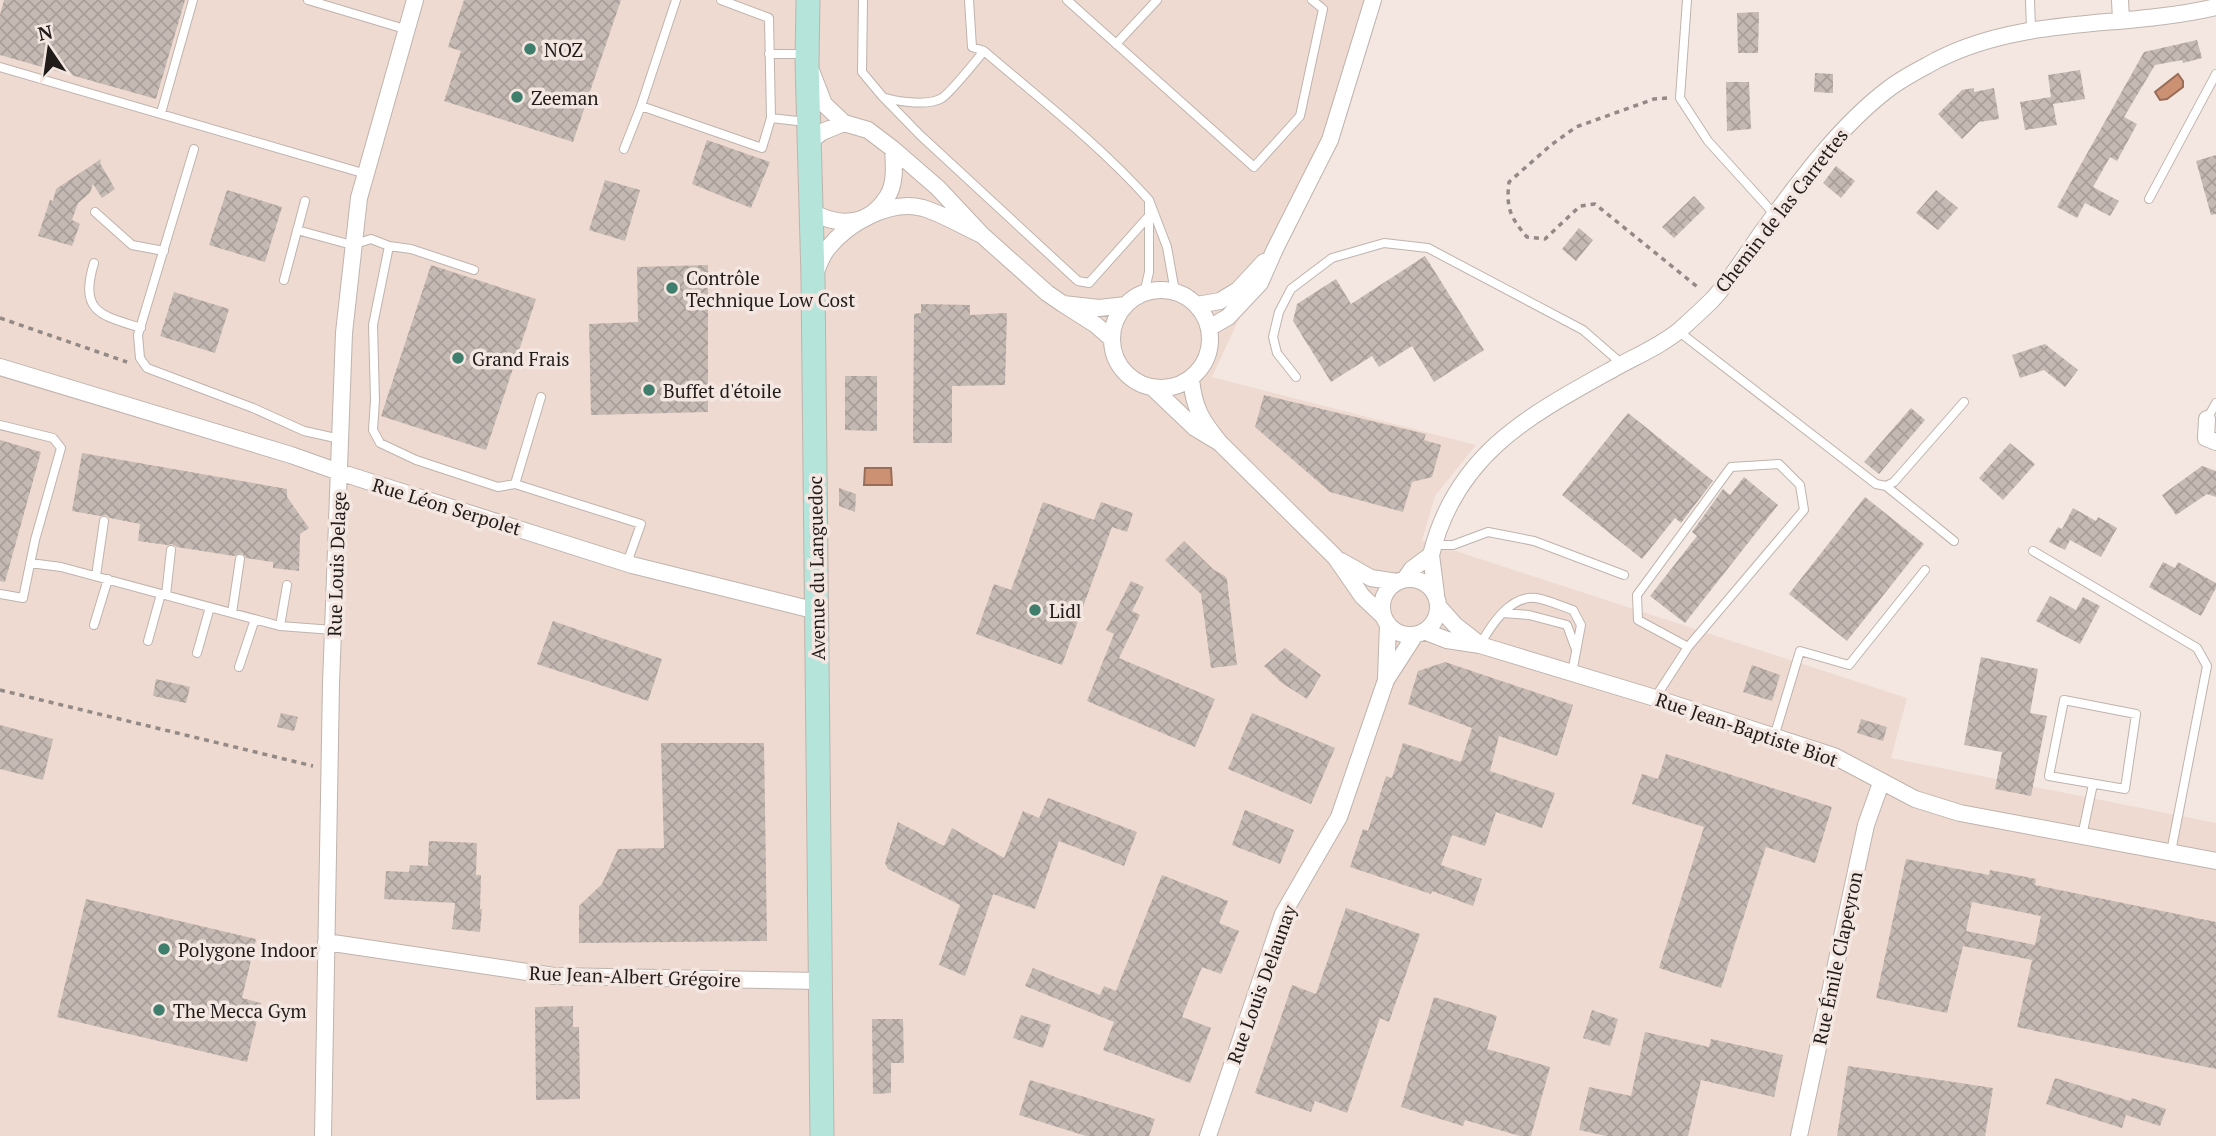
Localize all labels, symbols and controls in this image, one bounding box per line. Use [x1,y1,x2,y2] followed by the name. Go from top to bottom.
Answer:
[14,14,84,84] north arrow
[35,18,55,46] text: N
[544,37,583,62] place label: NOZ
[522,41,538,57] marker: NOZ
[531,85,599,110] place label: Zeeman
[509,89,525,105] marker: Zeeman
[1709,123,1853,297] street label: Chemin de las Carrettes
[686,265,855,312] place label: Contrôle Technique Low Cost
[664,280,680,296] marker: Contrôle Technique Low Cost
[472,346,570,371] place label: Grand Frais
[450,350,466,366] marker: Grand Frais
[663,378,782,403] place label: Buffet d'étoile
[641,382,657,398] marker: Buffet d'étoile
[370,472,524,540] street label: Rue Léon Serpolet
[802,475,830,660] street label: Avenue du Languedoc
[321,491,351,637] street label: Rue Louis Delage
[1049,598,1081,623] place label: Lidl
[1027,602,1043,618] marker: Lidl
[1653,686,1841,772] street label: Rue Jean-Baptiste Biot
[1806,869,1868,1047] street label: Rue Émile Clapeyron
[1221,901,1301,1067] street label: Rue Louis Delaunay
[178,937,318,962] place label: Polygone Indoor
[156,941,172,957] marker: Polygone Indoor
[529,960,741,992] street label: Rue Jean-Albert Grégoire
[173,998,307,1023] place label: The Mecca Gym
[151,1002,167,1018] marker: The Mecca Gym

